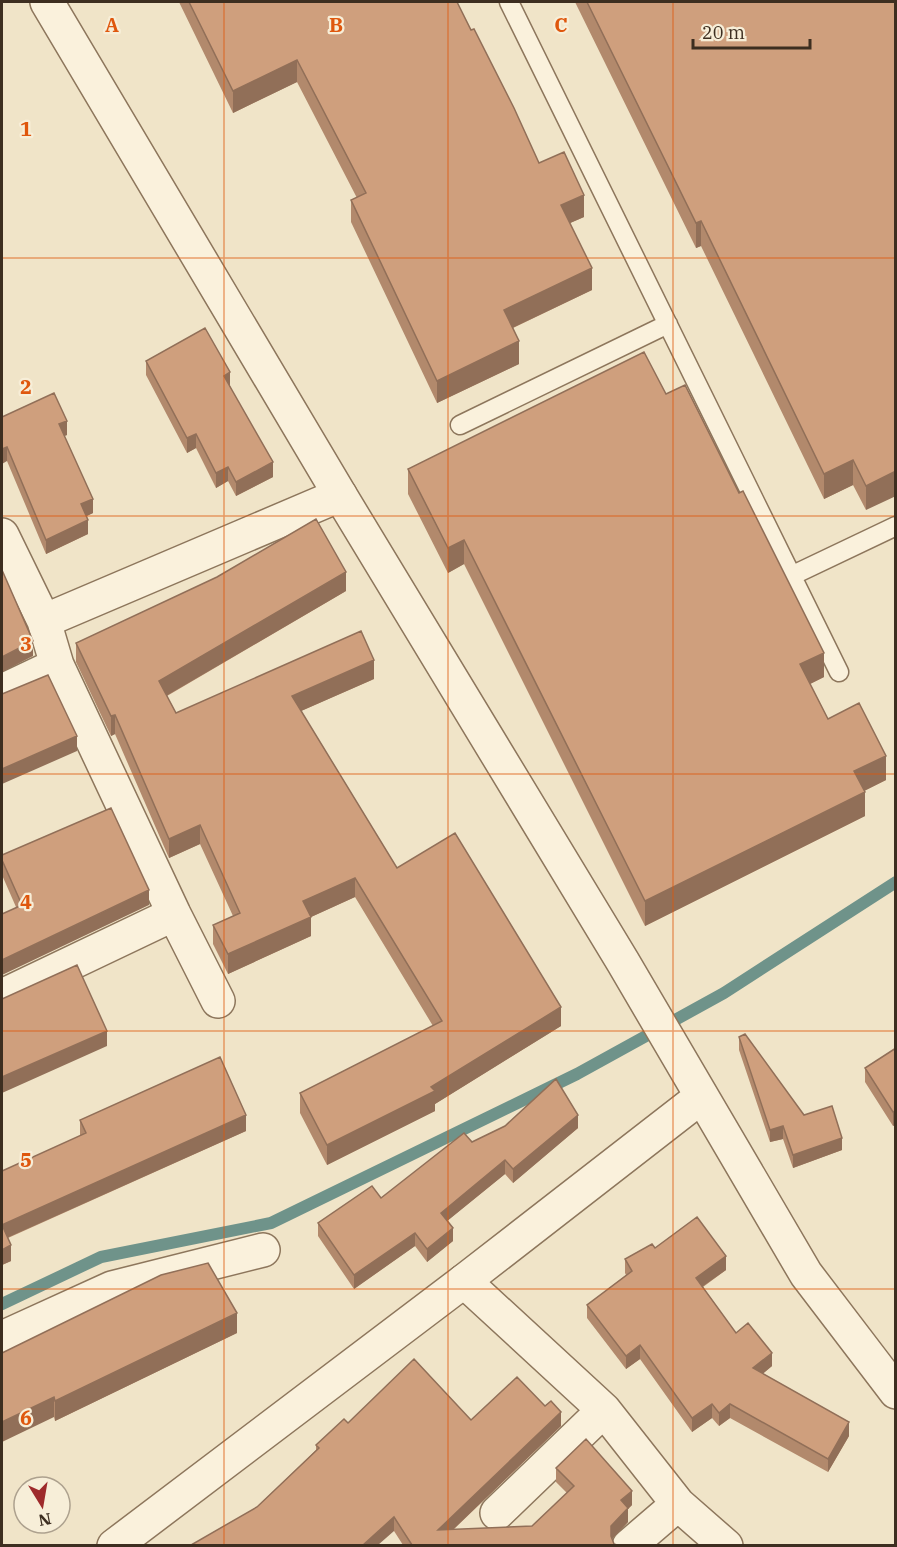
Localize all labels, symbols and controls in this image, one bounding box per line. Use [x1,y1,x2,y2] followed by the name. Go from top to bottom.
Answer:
[105,11,119,38] text: A
[329,11,343,38] text: B
[554,11,568,38] text: C
[693,12,810,50] scale bar
[702,21,745,44] text: 20 m
[20,115,32,142] text: 1
[20,373,32,400] text: 2
[20,630,32,657] text: 3
[20,888,32,915] text: 4
[20,1146,32,1173] text: 5
[20,1404,32,1431] text: 6
[12,1475,72,1535] north arrow
[37,1509,53,1531] text: N

